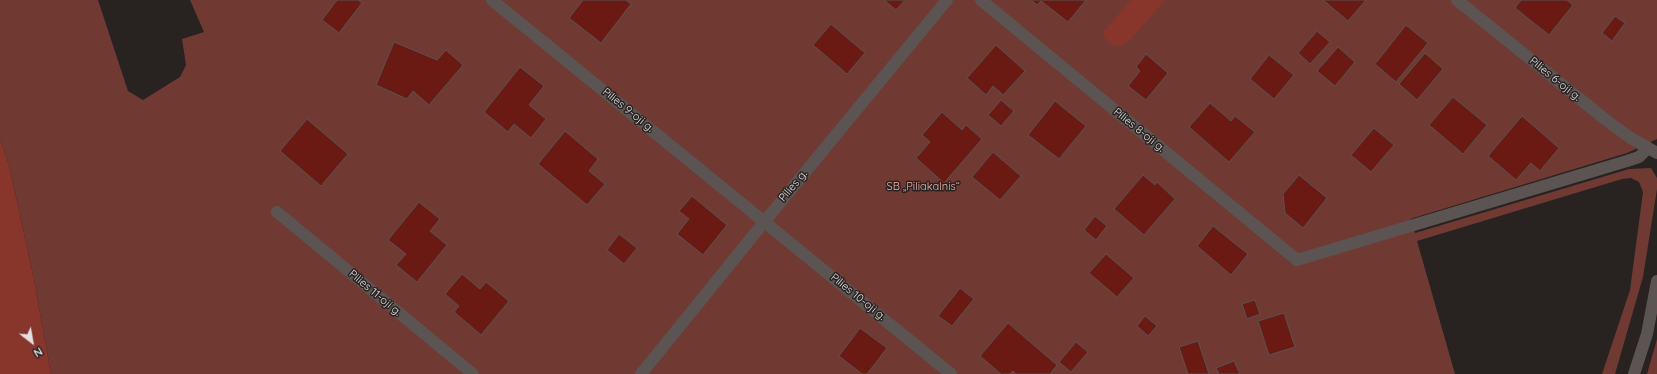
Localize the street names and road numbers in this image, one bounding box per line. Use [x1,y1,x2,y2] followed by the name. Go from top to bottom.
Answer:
[1527,54,1583,104] street label: Pilies 6-oji g.
[600,85,656,135] street label: Pilies 9-oji g.
[1111,105,1167,155] street label: Pilies 8-oji g.
[776,168,810,204] street label: Pilies g.
[346,267,404,319] street label: Pilies 11-oji g.
[828,271,888,323] street label: Pilies 10-oji g.

